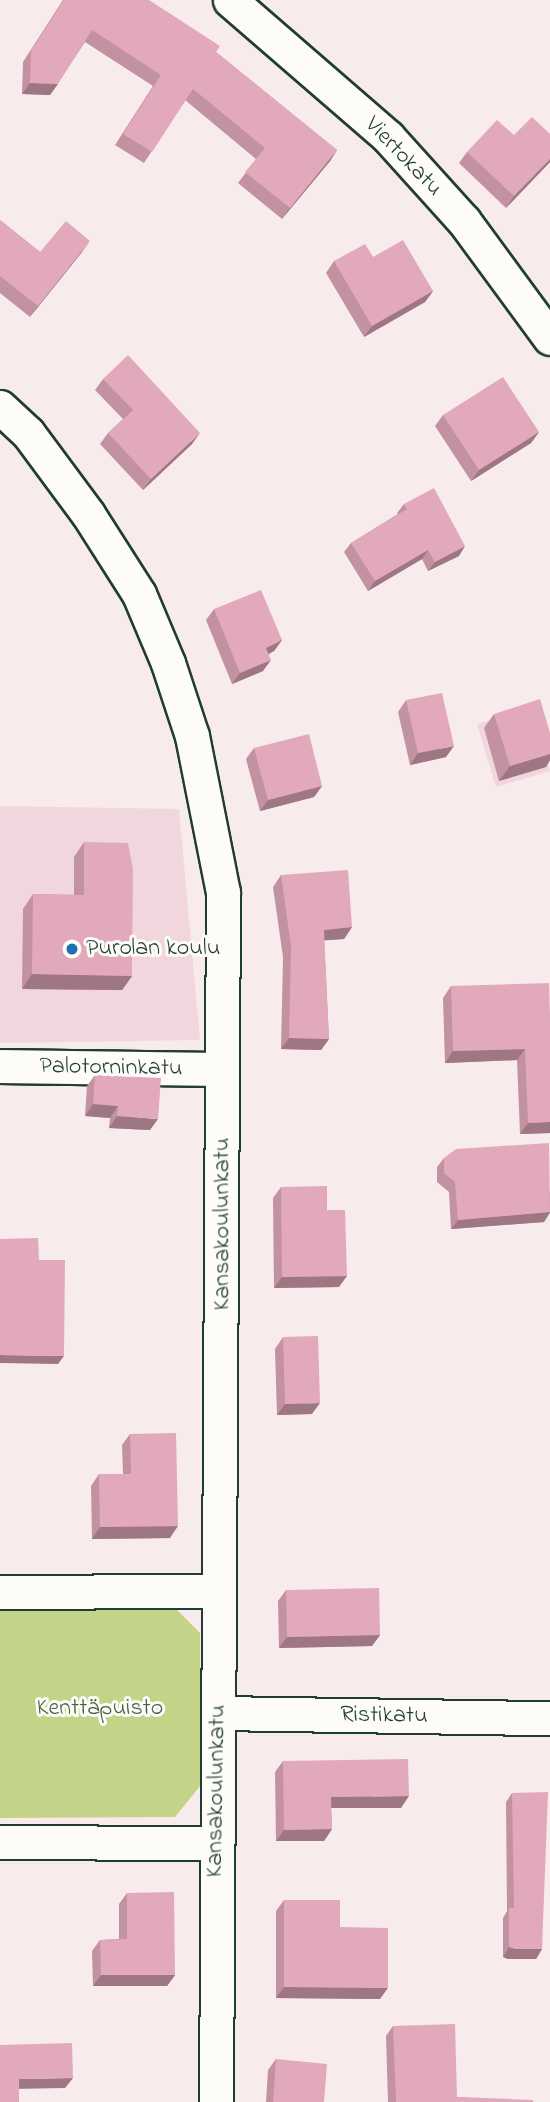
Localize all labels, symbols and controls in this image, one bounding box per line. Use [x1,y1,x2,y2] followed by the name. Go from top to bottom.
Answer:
[358,111,448,203] street label: Viertokatu
[86,935,220,963] place label: Purolan koulu
[64,941,80,957] marker: Purolan koulu
[39,1052,183,1084] street label: Palotorninkatu
[209,1138,237,1310] street label: Kansakoulunkatu
[37,1695,163,1723] park label: Kenttäpuisto
[340,1701,428,1731] street label: Ristikatu
[201,1704,233,1878] street label: Kansakoulunkatu

